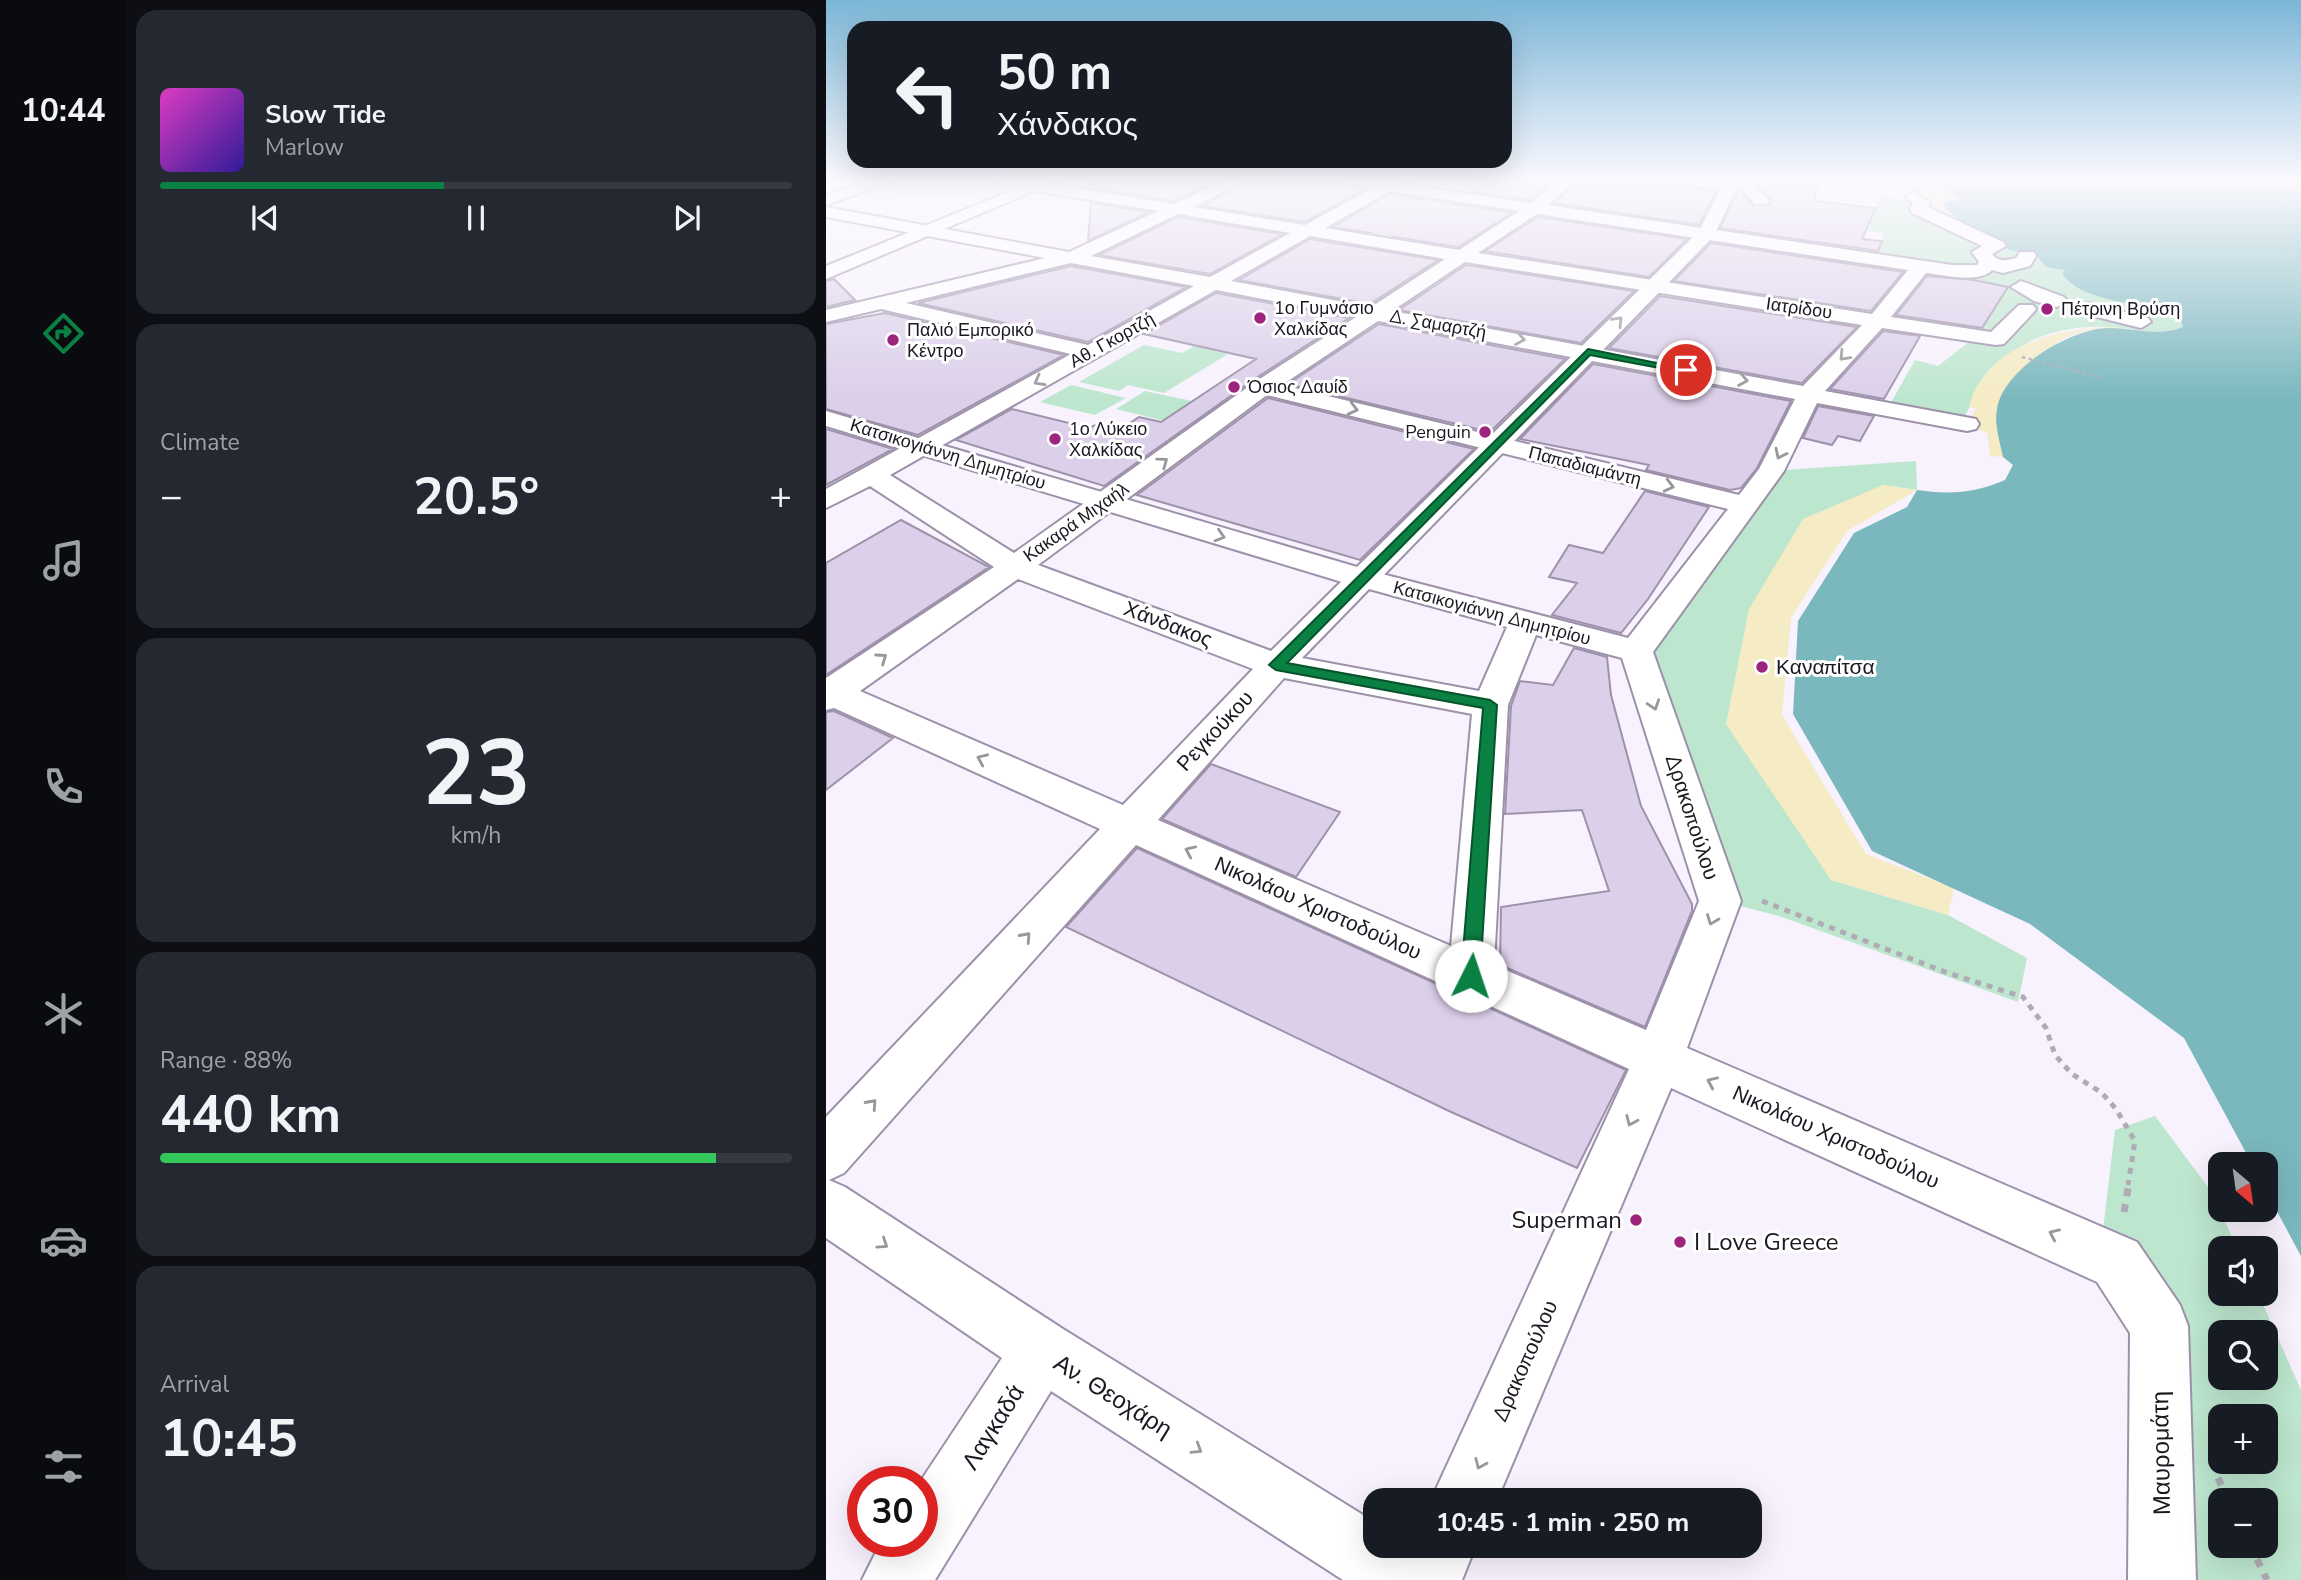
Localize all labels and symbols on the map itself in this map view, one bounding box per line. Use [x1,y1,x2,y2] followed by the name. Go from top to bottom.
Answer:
[1764,291,1834,325] street label: Ιατρίδου
[1274,296,1374,341] place label: 1ο Γυμνάσιο Χαλκίδας
[2061,297,2180,321] place label: Πέτρινη Βρύση
[2039,301,2055,317] marker: Πέτρινη Βρύση
[1388,304,1488,344] street label: Δ. Σαμαρτζή
[1065,307,1159,373] street label: Αθ. Γκορτζή
[1252,310,1268,326] marker: 1ο Γυμνάσιο Χαλκίδας
[1609,316,1622,329] one-way arrow
[907,318,1034,363] place label: Παλιό Εμπορικό Κέντρο
[1514,331,1526,346] one-way arrow
[885,332,901,348] marker: Παλιό Εμπορικό Κέντρο
[1656,340,1716,400] pin
[1840,348,1852,361] one-way arrow
[1737,372,1749,387] one-way arrow
[1034,373,1047,386] one-way arrow
[1247,375,1348,399] place label: Όσιος Δαυίδ
[1226,379,1242,395] marker: Όσιος Δαυίδ
[1347,401,1359,415] one-way arrow
[847,413,1049,495] street label: Κατσικογιάννη Δημητρίου
[1069,417,1147,462] place label: 1ο Λύκειο Χαλκίδας
[1405,420,1471,444] place label: Penguin
[1477,424,1493,440] marker: Penguin
[1047,431,1063,447] marker: 1ο Λύκειο Χαλκίδας
[1526,440,1644,492] street label: Παπαδιαμάντη
[1774,447,1788,459] one-way arrow
[1155,457,1167,470] one-way arrow
[1018,477,1134,567] street label: Κακαρά Μιχαήλ
[1663,478,1675,492] one-way arrow
[1214,527,1226,542] one-way arrow
[1391,575,1593,651] street label: Κατσικογιάννη Δημητρίου
[1120,594,1216,654] street label: Χάνδακος
[1776,653,1875,681] place label: Καναπίτσα
[874,654,887,666] one-way arrow
[1754,659,1770,675] marker: Καναπίτσα
[1170,685,1260,777] street label: Ρεγκούκου
[1646,698,1660,710] one-way arrow
[1659,751,1725,883] street label: Δρακοπούλου
[977,753,989,767] one-way arrow
[1185,845,1197,859] one-way arrow
[1210,850,1426,966] street label: Νικολάου Χριστοδούλου
[1707,914,1721,926] one-way arrow
[1017,932,1030,945] one-way arrow
[1434,939,1508,1013] position arrow
[1707,1076,1719,1090] one-way arrow
[1728,1079,1944,1195] street label: Νικολάου Χριστοδούλου
[864,1099,876,1112] one-way arrow
[1625,1114,1639,1126] one-way arrow
[2208,1152,2278,1222] north arrow
[1512,1204,1622,1236] place label: Superman
[1628,1212,1644,1228] marker: Superman
[1694,1226,1839,1258] place label: I Love Greece
[2049,1228,2061,1242] one-way arrow
[1672,1234,1688,1250] marker: I Love Greece
[875,1236,888,1248] one-way arrow
[1486,1296,1564,1426] street label: Δρακοπούλου
[1048,1347,1178,1445] street label: Αν. Θεοχάρη
[954,1378,1032,1476] street label: Λαγκαδά
[2144,1391,2178,1515] street label: Μαυρομάτη
[1189,1440,1202,1453] one-way arrow
[1474,1456,1488,1469] one-way arrow
[847,1466,938,1557] speed limit sign: 30

